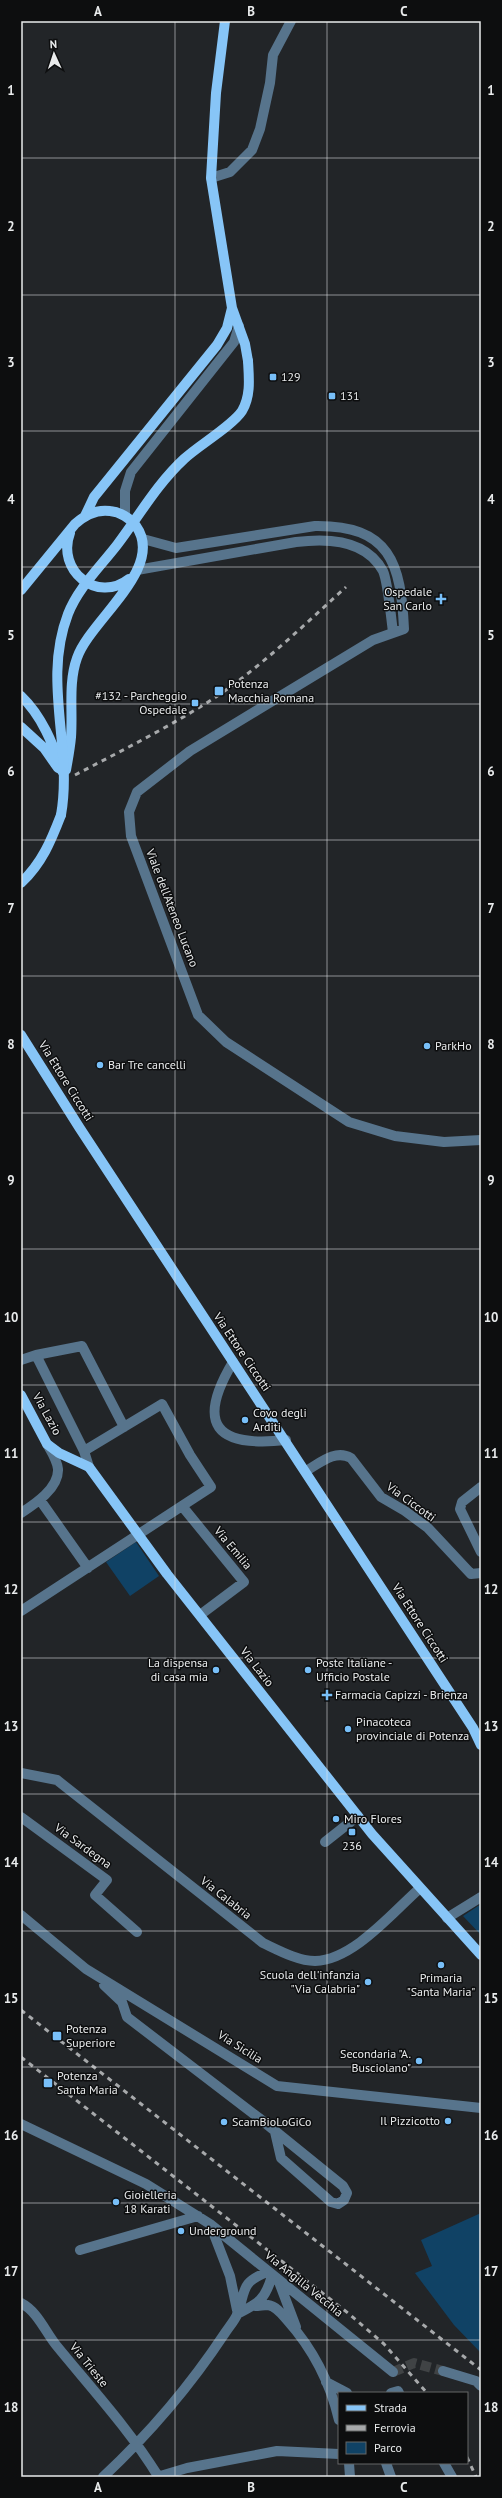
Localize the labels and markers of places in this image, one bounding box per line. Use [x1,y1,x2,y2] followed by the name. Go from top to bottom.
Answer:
[281,369,301,384] place label: 129
[268,372,278,382] marker: 129
[340,388,360,403] place label: 131
[327,391,337,401] marker: 131
[383,584,432,613] place label: Ospedale San Carlo
[435,593,447,605] marker: Ospedale San Carlo
[228,676,314,705] place label: Potenza Macchia Romana
[213,685,225,697] marker: Potenza Macchia Romana
[95,688,187,717] place label: #132 - Parcheggio Ospedale
[190,698,200,708] marker: #132 - Parcheggio Ospedale
[435,1038,472,1053] place label: ParkHo
[422,1041,432,1051] marker: ParkHo
[108,1057,186,1072] place label: Bar Tre cancelli
[95,1060,105,1070] marker: Bar Tre cancelli
[253,1405,307,1434] place label: Covo degli Arditi
[240,1415,250,1425] marker: Covo degli Arditi
[148,1655,208,1684] place label: La dispensa di casa mia
[316,1655,392,1684] place label: Poste Italiane - Ufficio Postale
[211,1665,221,1675] marker: La dispensa di casa mia
[303,1665,313,1675] marker: Poste Italiane - Ufficio Postale
[335,1687,468,1702] place label: Farmacia Capizzi - Brienza
[322,1690,332,1700] marker: Farmacia Capizzi - Brienza
[356,1714,469,1743] place label: Pinacoteca provinciale di Potenza
[343,1724,353,1734] marker: Pinacoteca provinciale di Potenza
[344,1811,402,1826] place label: Miro Flores
[331,1814,341,1824] marker: Miro Flores
[347,1827,357,1837] marker: 236
[342,1838,362,1853] place label: 236
[436,1960,446,1970] marker: Primaria "Santa Maria"
[260,1967,360,1996] place label: Scuola dell'infanzia "Via Calabria"
[407,1970,475,1999] place label: Primaria "Santa Maria"
[363,1977,373,1987] marker: Scuola dell'infanzia "Via Calabria"
[66,2021,115,2050] place label: Potenza Superiore
[51,2030,63,2042] marker: Potenza Superiore
[340,2046,411,2075] place label: Secondaria "A. Busciolano"
[414,2056,424,2066] marker: Secondaria "A. Busciolano"
[57,2068,118,2097] place label: Potenza Santa Maria
[42,2077,54,2089] marker: Potenza Santa Maria
[380,2113,440,2128] place label: Il Pizzicotto
[232,2114,312,2129] place label: ScamBioLoGiCo
[443,2116,453,2126] marker: Il Pizzicotto
[219,2117,229,2127] marker: ScamBioLoGiCo
[124,2187,177,2216] place label: Gioielleria 18 Karati
[111,2197,121,2207] marker: Gioielleria 18 Karati
[189,2223,256,2238] place label: Underground
[176,2226,186,2236] marker: Underground

